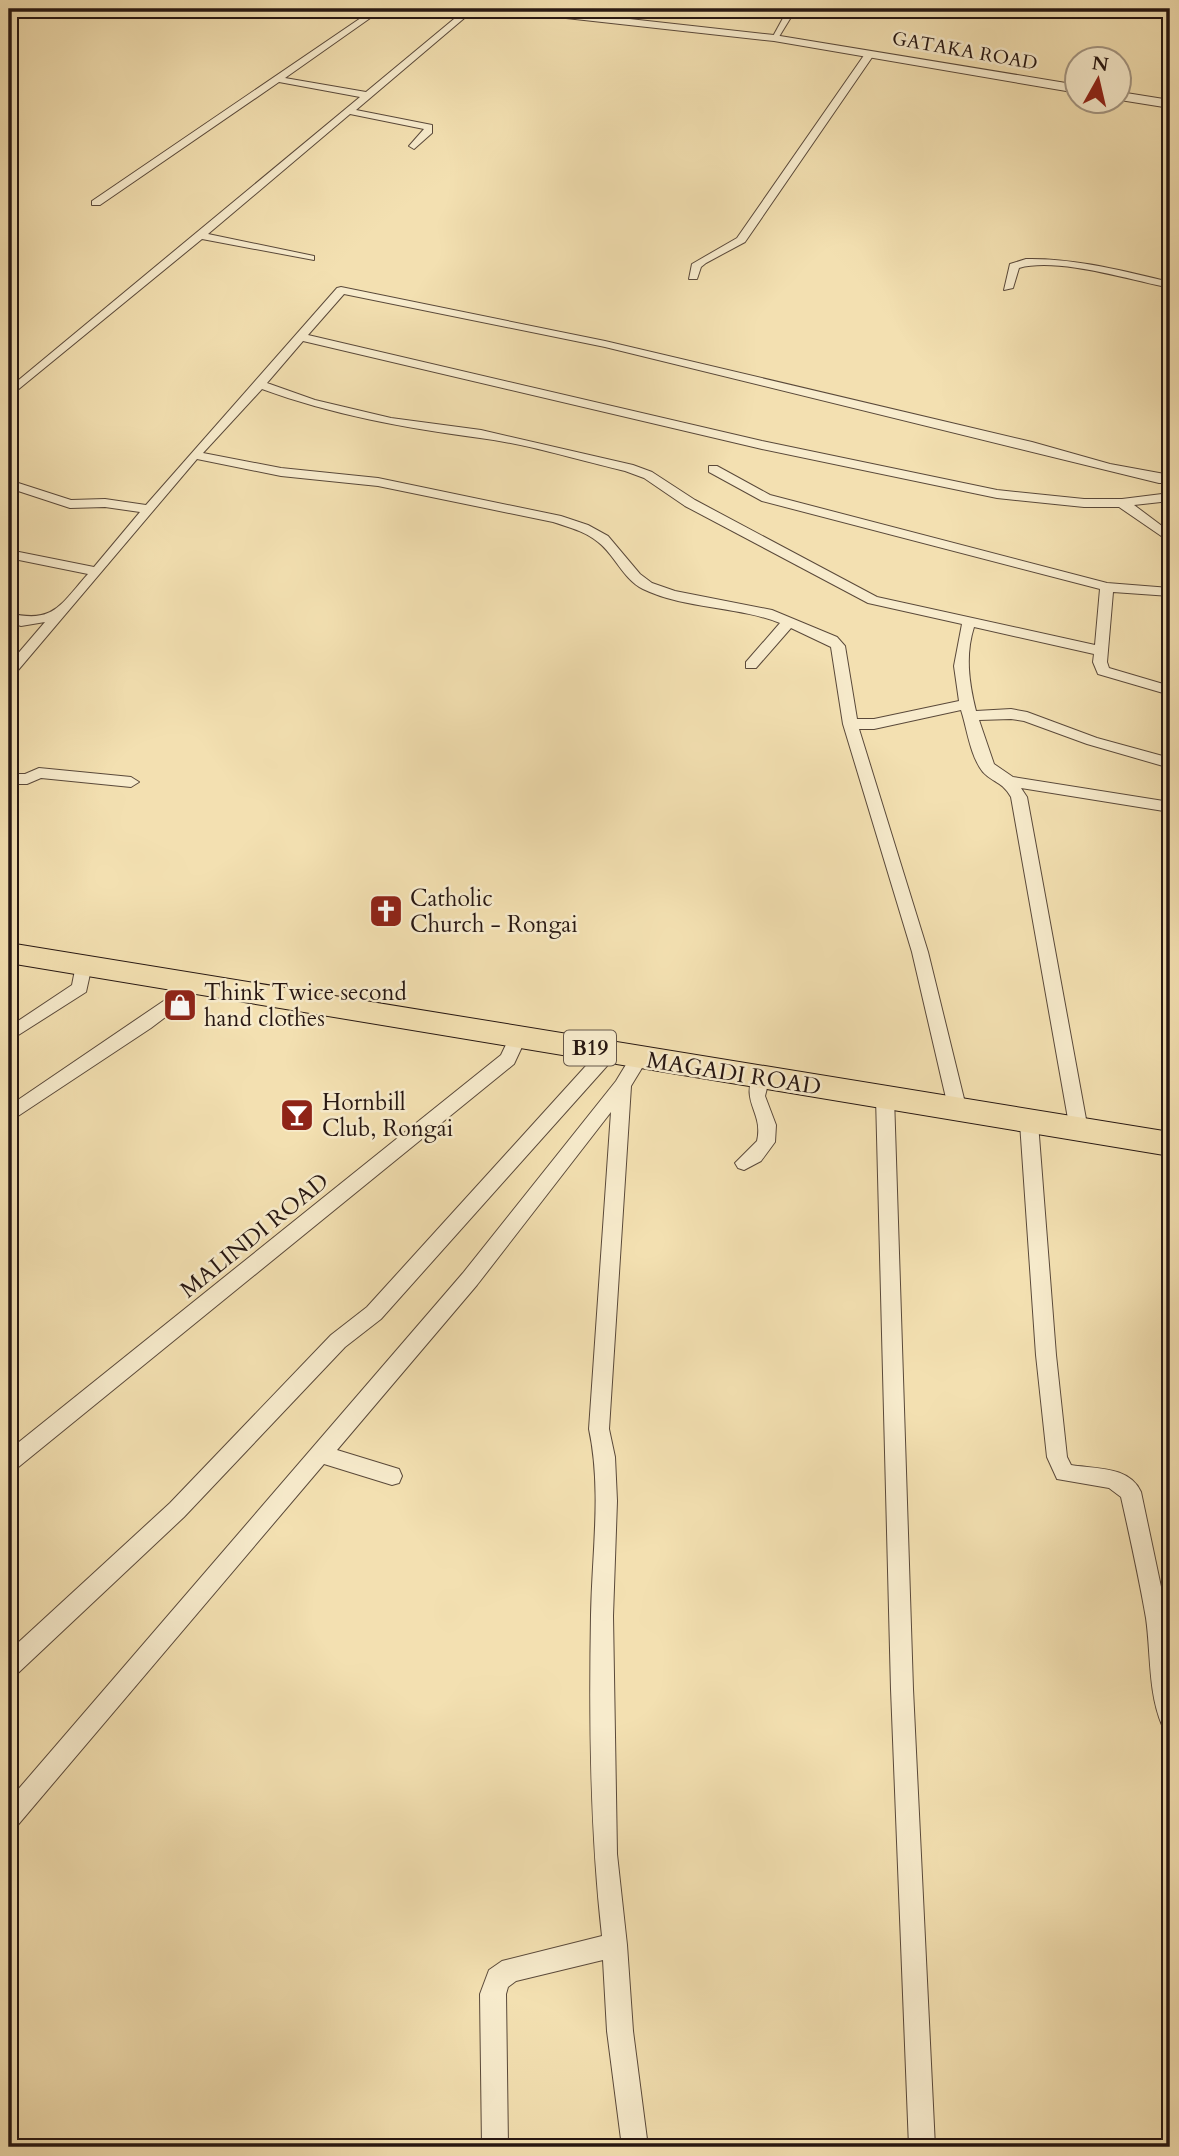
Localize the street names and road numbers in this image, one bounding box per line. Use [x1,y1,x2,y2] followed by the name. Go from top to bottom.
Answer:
[890,25,1040,77] street label: GATAKA ROAD
[564,1030,616,1066] road number: B19
[644,1044,823,1103] street label: MAGADI ROAD
[173,1166,335,1305] street label: MALINDI ROAD

